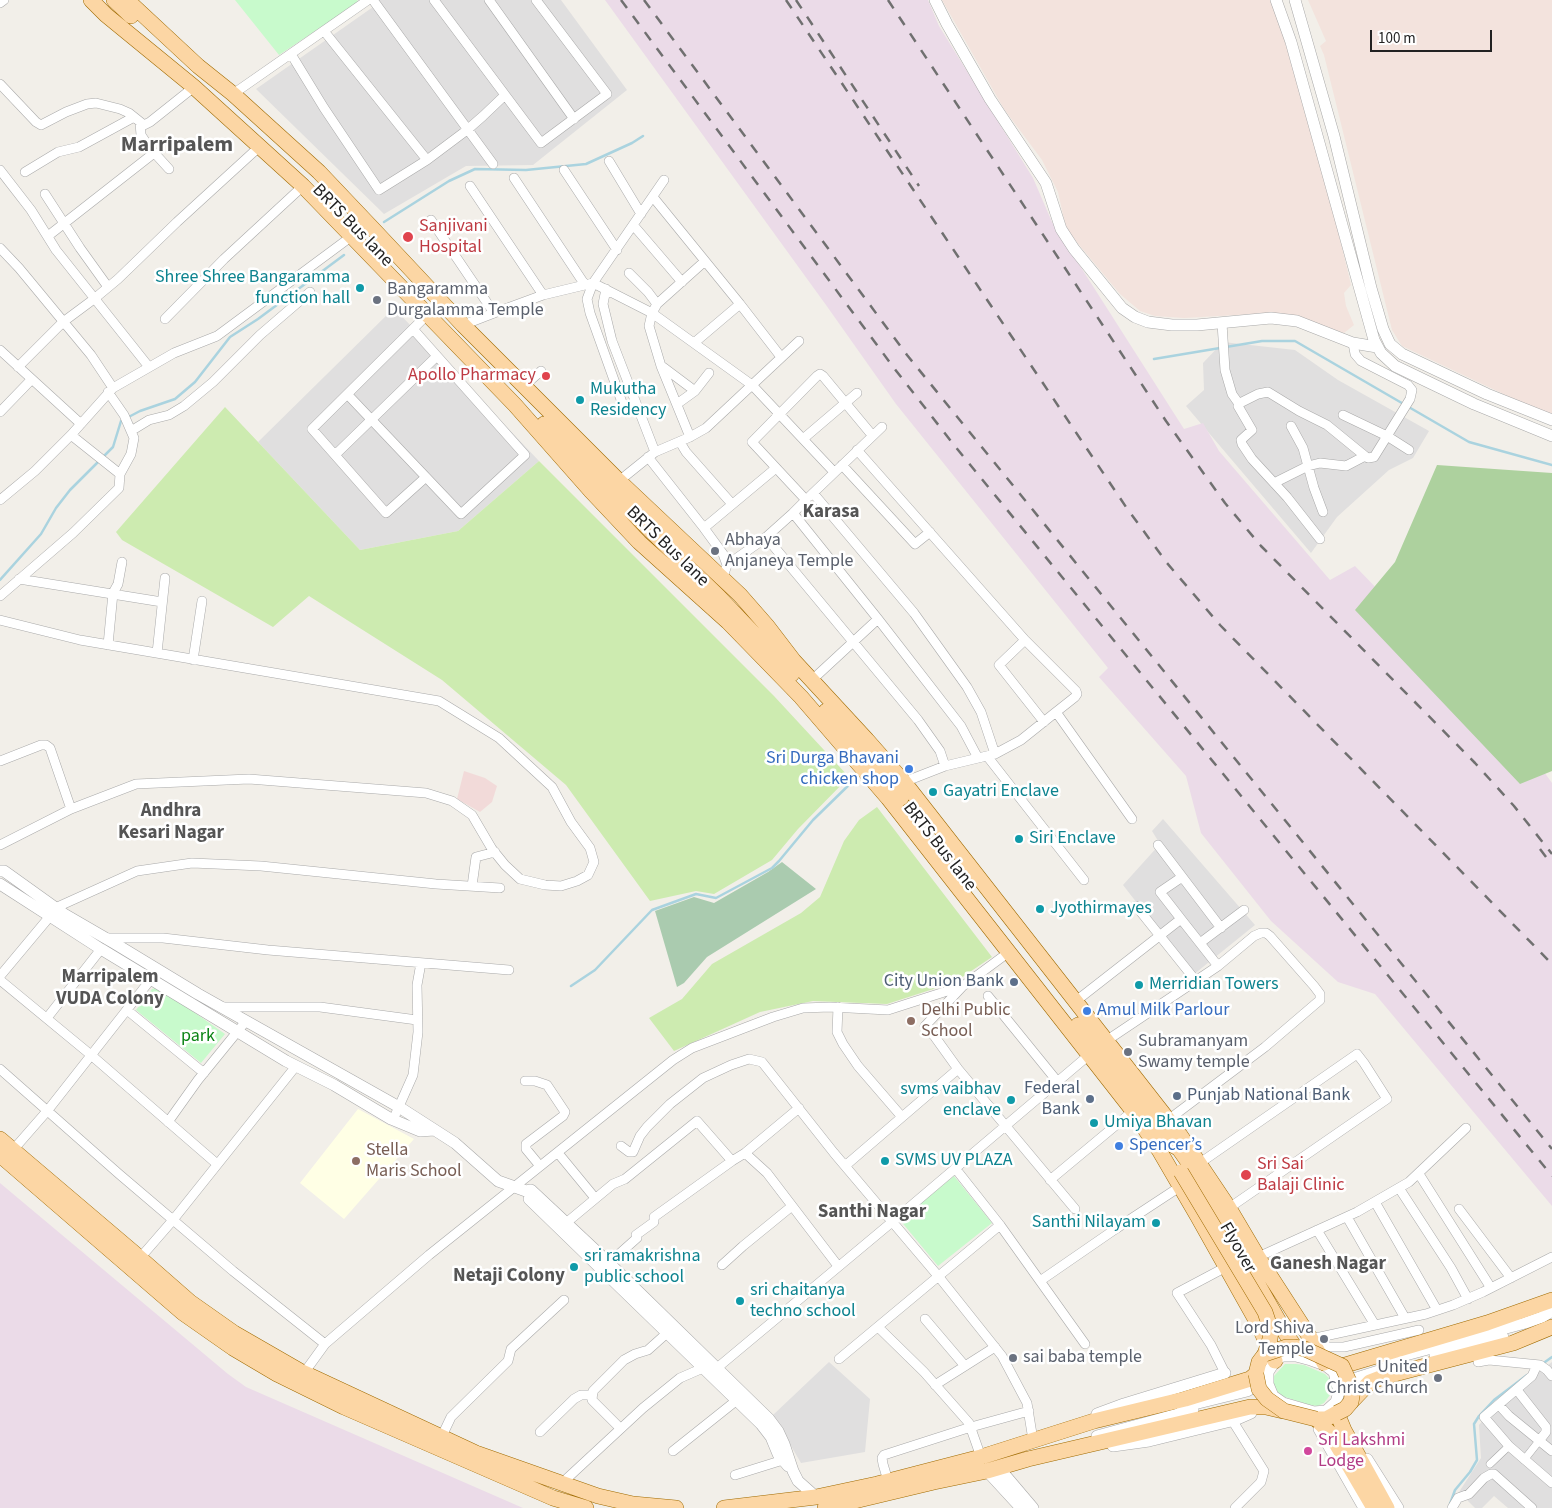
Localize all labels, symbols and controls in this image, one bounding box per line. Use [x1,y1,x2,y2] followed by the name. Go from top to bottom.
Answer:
[1372,20,1494,52] scale bar
[1378,28,1416,49] text: 100 m
[121,133,233,159] district label: Marripalem
[307,180,397,272] street label: BRTS Bus lane
[419,216,488,258] place label: Sanjivani Hospital
[401,230,415,244] marker: Sanjivani Hospital
[155,267,350,310] place label: Shree Shree Bangaramma function hall
[387,279,544,322] place label: Bangaramma Durgalamma Temple
[354,282,366,294] marker: Shree Shree Bangaramma function hall
[371,294,383,306] marker: Bangaramma Durgalamma Temple
[408,365,536,387] place label: Apollo Pharmacy
[540,370,552,382] marker: Apollo Pharmacy
[590,379,666,422] place label: Mukutha Residency
[574,394,586,406] marker: Mukutha Residency
[621,502,713,592] street label: BRTS Bus lane
[802,502,860,524] district label: Karasa
[725,530,854,572] place label: Abhaya Anjaneya Temple
[709,545,721,557] marker: Abhaya Anjaneya Temple
[766,748,899,791] place label: Sri Durga Bhavani chicken shop
[903,763,915,775] marker: Sri Durga Bhavani chicken shop
[943,781,1059,803] place label: Gayatri Enclave
[927,786,939,798] marker: Gayatri Enclave
[898,798,980,896] street label: BRTS Bus lane
[118,801,224,845] district label: Andhra Kesari Nagar
[1029,828,1116,850] place label: Siri Enclave
[1013,833,1025,845] marker: Siri Enclave
[1050,898,1152,920] place label: Jyothirmayes
[1034,903,1046,915] marker: Jyothirmayes
[56,967,164,1011] district label: Marripalem VUDA Colony
[884,971,1004,993] place label: City Union Bank
[1149,974,1279,996] place label: Merridian Towers
[1008,976,1020,988] marker: City Union Bank
[1133,979,1145,991] marker: Merridian Towers
[921,1000,1011,1042] place label: Delhi Public School
[1097,1000,1229,1022] place label: Amul Milk Parlour
[1081,1005,1093,1017] marker: Amul Milk Parlour
[905,1015,917,1027] marker: Delhi Public School
[181,1026,215,1048] park label: park
[1138,1031,1250,1074] place label: Subramanyam Swamy temple
[1122,1046,1134,1058] marker: Subramanyam Swamy temple
[1024,1078,1080,1120] place label: Federal Bank
[900,1079,1001,1122] place label: svms vaibhav enclave
[1187,1085,1350,1107] place label: Punjab National Bank
[1171,1090,1183,1102] marker: Punjab National Bank
[1084,1093,1096,1105] marker: Federal Bank
[1005,1094,1017,1106] marker: svms vaibhav enclave
[1104,1112,1212,1134] place label: Umiya Bhavan
[1088,1117,1100,1129] marker: Umiya Bhavan
[1129,1135,1202,1157] place label: Spencer’s
[366,1140,462,1182] place label: Stella Maris School
[1113,1140,1125,1152] marker: Spencer’s
[895,1150,1013,1172] place label: SVMS UV PLAZA
[1257,1154,1345,1196] place label: Sri Sai Balaji Clinic
[350,1155,362,1167] marker: Stella Maris School
[879,1155,891,1167] marker: SVMS UV PLAZA
[1239,1168,1253,1182] marker: Sri Sai Balaji Clinic
[818,1202,926,1224] district label: Santhi Nagar
[1032,1212,1146,1234] place label: Santhi Nilayam
[1150,1217,1162,1229] marker: Santhi Nilayam
[1214,1219,1260,1277] street label: Flyover
[584,1246,701,1288] place label: sri ramakrishna public school
[1270,1254,1386,1276] district label: Ganesh Nagar
[568,1261,580,1273] marker: sri ramakrishna public school
[453,1266,565,1288] district label: Netaji Colony
[750,1280,856,1322] place label: sri chaitanya techno school
[734,1295,746,1307] marker: sri chaitanya techno school
[1235,1318,1314,1360] place label: Lord Shiva Temple
[1318,1333,1330,1345] marker: Lord Shiva Temple
[1023,1347,1142,1369] place label: sai baba temple
[1007,1352,1019,1364] marker: sai baba temple
[1326,1357,1428,1400] place label: United Christ Church
[1432,1372,1444,1384] marker: United Christ Church
[1318,1430,1405,1472] place label: Sri Lakshmi Lodge
[1302,1445,1314,1457] marker: Sri Lakshmi Lodge

